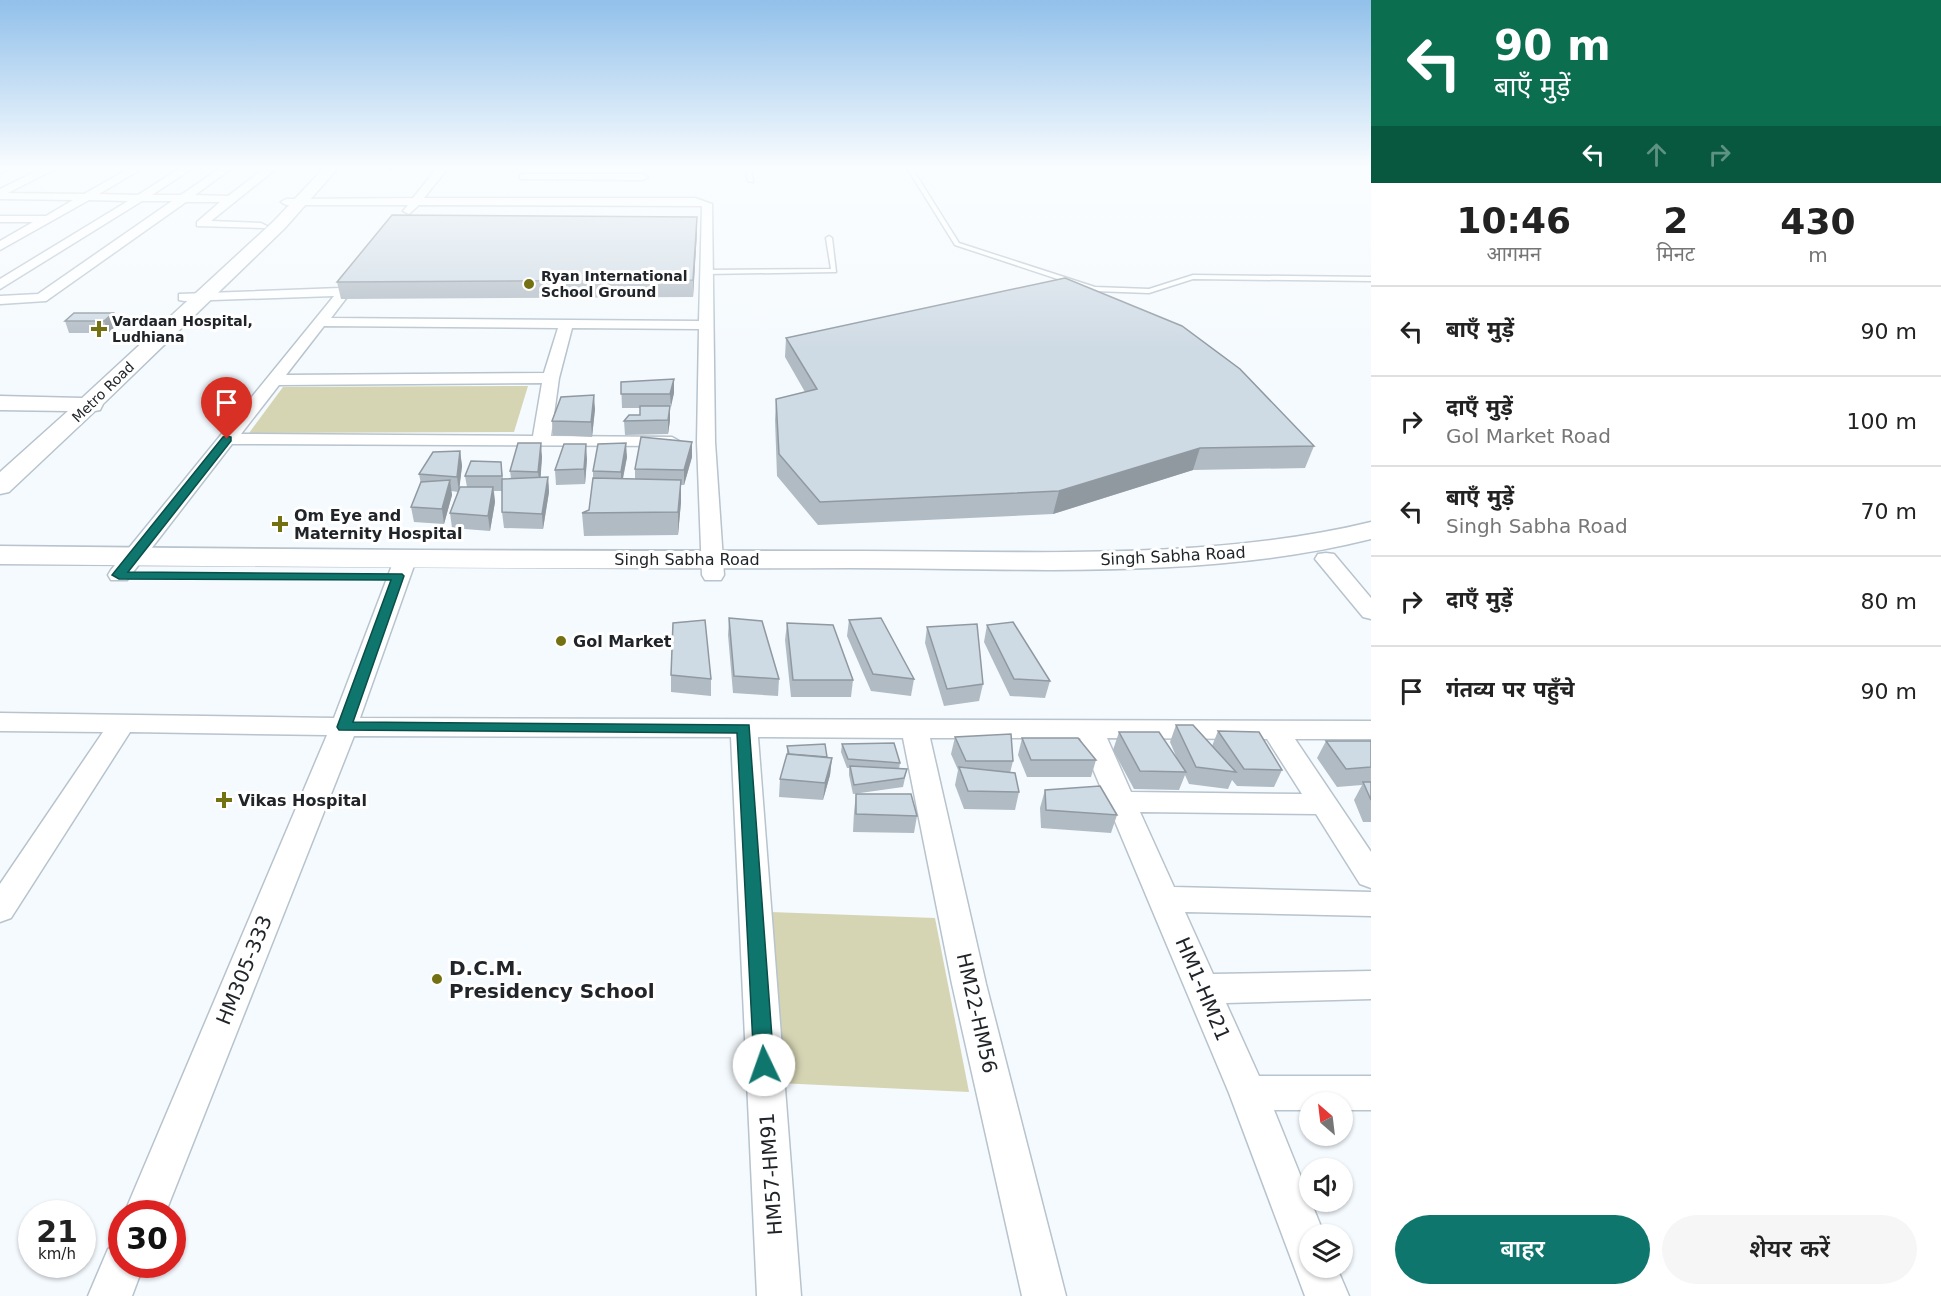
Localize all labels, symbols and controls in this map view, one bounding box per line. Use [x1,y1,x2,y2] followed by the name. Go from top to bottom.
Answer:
[1494,21,1611,70] text: 90 m
[1395,24,1473,102] icon: left
[1494,71,1571,102] text: बाएँ मुड़ें
[1577,138,1610,171] icon: left
[1640,138,1673,171] icon: ahead
[1703,138,1736,171] icon: right
[1456,200,1571,241] text: 10:46
[1663,200,1688,241] text: 2
[1780,201,1855,242] text: 430
[1486,242,1541,266] text: आगमन
[1657,242,1695,266] text: मिनट
[1808,243,1828,267] text: m
[541,268,688,300] place label: Ryan International School Ground
[522,277,536,291] marker: Ryan International School Ground
[112,313,253,345] place label: Vardaan Hospital, Ludhiana
[1395,315,1428,348] icon: left
[1446,317,1514,342] text: बाएँ मुड़ें
[1861,319,1917,344] text: 90 m
[90,320,108,338] marker: Vardaan Hospital, Ludhiana
[69,359,137,425] street label: Metro Road
[201,377,252,439] pin
[210,386,243,419] icon: arrive
[1446,395,1513,420] text: दाएँ मुड़ें
[1395,405,1428,438] icon: right
[1847,409,1917,434] text: 100 m
[1446,424,1611,448] text: Gol Market Road
[1446,485,1514,510] text: बाएँ मुड़ें
[1395,495,1428,528] icon: left
[1861,499,1917,524] text: 70 m
[294,506,462,543] place label: Om Eye and Maternity Hospital
[1446,514,1628,538] text: Singh Sabha Road
[271,515,289,533] marker: Om Eye and Maternity Hospital
[1100,543,1246,569] street label: Singh Sabha Road
[614,550,760,569] street label: Singh Sabha Road
[1395,585,1428,618] icon: right
[1446,587,1513,612] text: दाएँ मुड़ें
[1861,589,1917,614] text: 80 m
[573,632,672,651] place label: Gol Market
[554,634,568,648] marker: Gol Market
[1395,675,1428,708] icon: arrive
[1446,677,1574,702] text: गंतव्य पर पहुँचे
[1861,679,1917,704] text: 90 m
[215,791,233,809] marker: Vikas Hospital
[238,791,367,810] place label: Vikas Hospital
[211,912,277,1028] street label: HM305-333
[1170,934,1236,1044] street label: HM1-HM21
[952,951,1002,1075] street label: HM22-HM56
[449,956,655,1003] place label: D.C.M. Presidency School
[430,972,444,986] marker: D.C.M. Presidency School
[732,1033,796,1097] position arrow
[1299,1092,1353,1146] north arrow
[1299,1092,1353,1278] map controls
[755,1112,787,1236] street label: HM57-HM91
[1299,1158,1353,1212] button: sound
[108,1200,186,1278] speed limit sign: 30
[36,1214,78,1249] text: 21
[1395,1215,1650,1284] button: बाहर
[1662,1215,1917,1284] button: शेयर करें
[1299,1224,1353,1278] button: layers
[38,1245,76,1263] text: km/h

